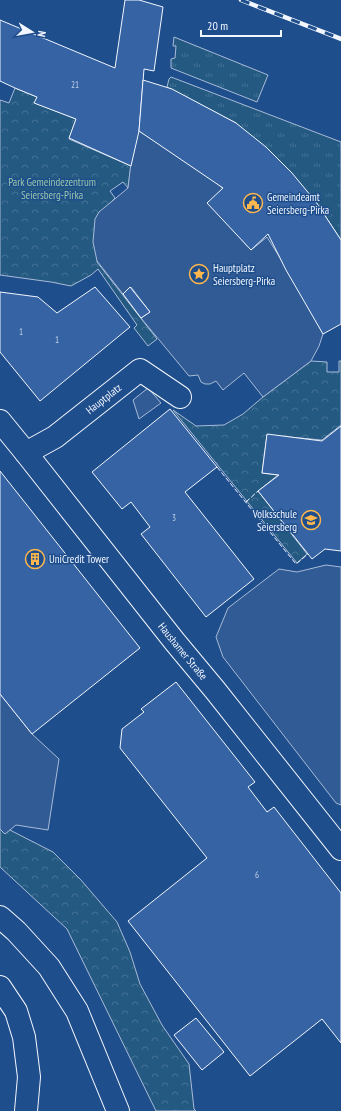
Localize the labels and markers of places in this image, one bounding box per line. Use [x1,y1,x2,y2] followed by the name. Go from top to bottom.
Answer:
[267,190,329,217] place label: Gemeindeamt Seiersberg-Pirka
[242,192,264,214] public building icon: Gemeindeamt Seiersberg-Pirka
[213,261,275,288] place label: Hauptplatz Seiersberg-Pirka
[188,263,210,285] place icon: Hauptplatz Seiersberg-Pirka
[252,507,297,534] place label: Volksschule Seiersberg
[300,509,322,531] school or university icon: Volksschule Seiersberg
[24,548,46,570] building icon: UniCredit Tower
[49,552,109,566] place label: UniCredit Tower

